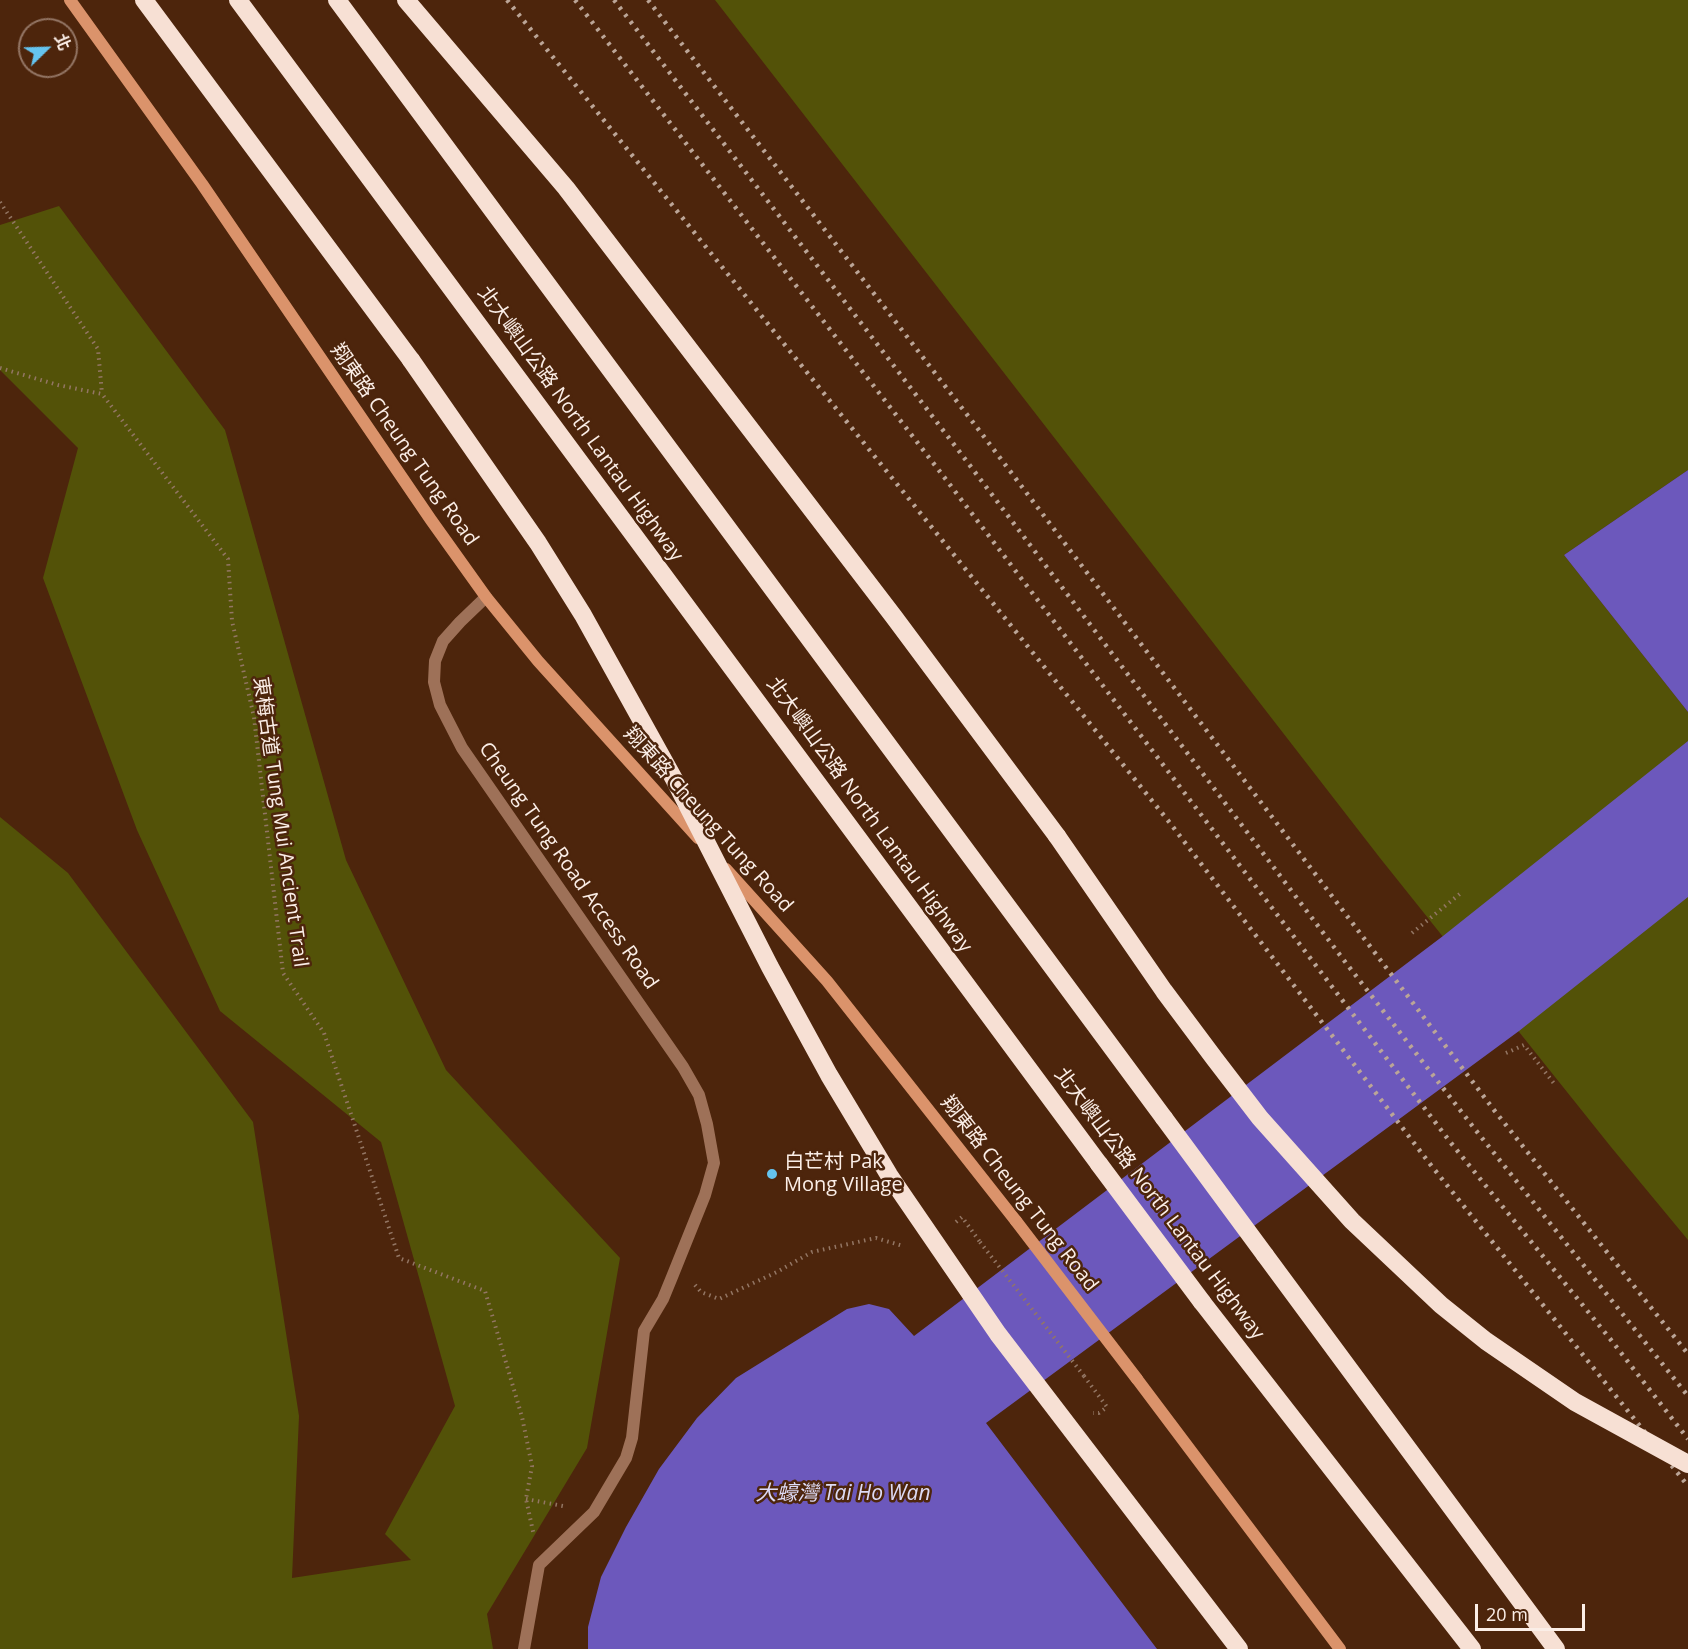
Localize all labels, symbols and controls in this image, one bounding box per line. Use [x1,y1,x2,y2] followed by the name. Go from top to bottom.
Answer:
[18,18,78,78] north arrow
[49,30,76,53] text: 北
[472,282,688,566] street label: 北大嶼山公路 North Lantau Highway
[325,339,483,551] street label: 翔東路 Cheung Tung Road
[761,673,977,957] street label: 北大嶼山公路 North Lantau Highway
[248,675,312,969] street label: 東梅古道 Tung Mui Ancient Trail
[618,722,798,918] street label: 翔東路 Cheung Tung Road
[473,738,663,994] street label: Cheung Tung Road Access Road
[1049,1063,1269,1345] street label: 北大嶼山公路 North Lantau Highway
[935,1092,1103,1296] street label: 翔東路 Cheung Tung Road
[784,1150,903,1197] place label: 白芒村 Pak Mong Village
[765,1167,779,1181] marker: 白芒村 Pak Mong Village
[755,1481,931,1507] water label: 大蠔灣 Tai Ho Wan
[1478,1592,1588,1630] scale bar
[1486,1602,1528,1626] text: 20 m

